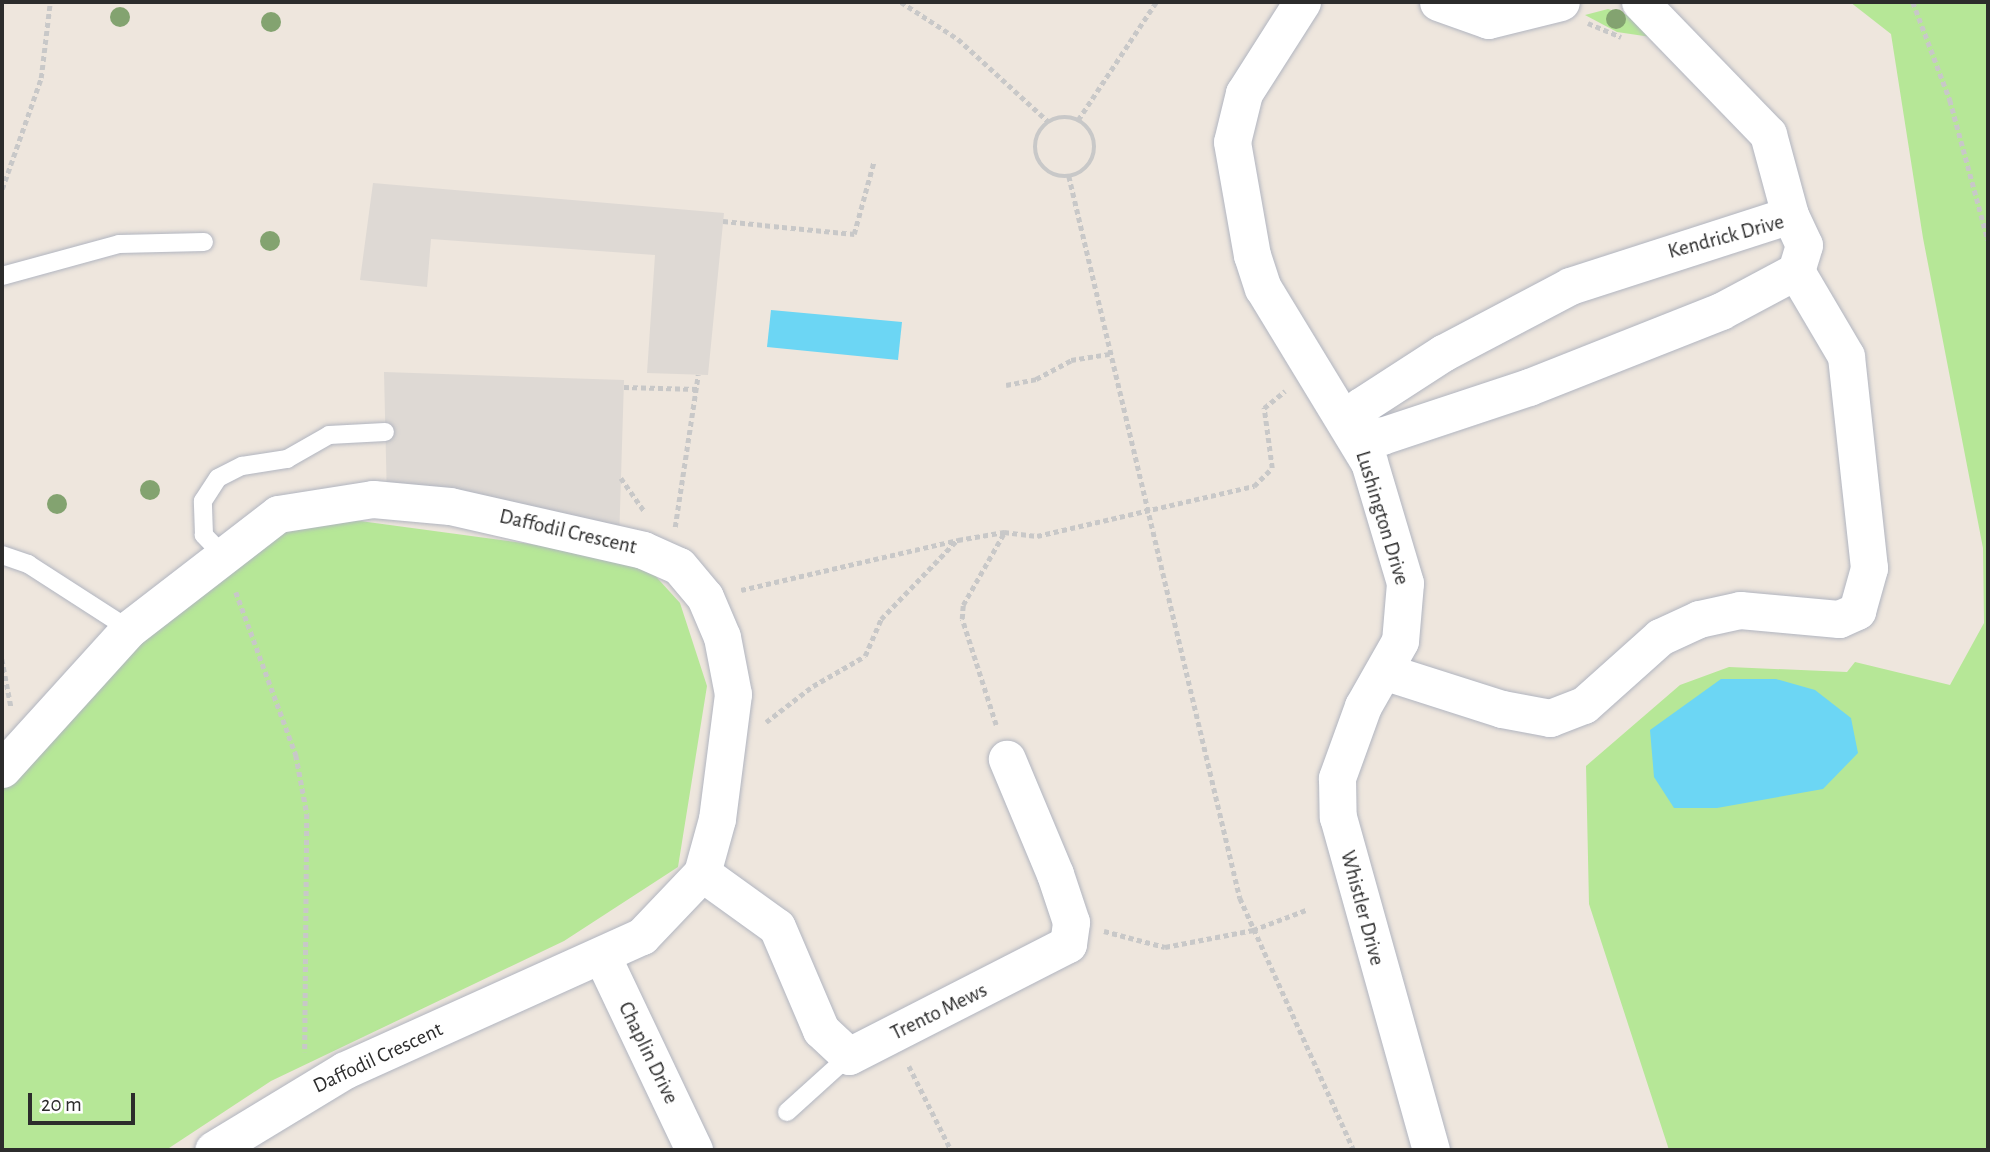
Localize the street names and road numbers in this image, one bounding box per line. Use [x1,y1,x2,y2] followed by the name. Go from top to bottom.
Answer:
[1665,209,1787,265] street label: Kendrick Drive
[1350,448,1414,588] street label: Lushington Drive
[497,504,639,560] street label: Daffodil Crescent
[1335,848,1389,968] street label: Whistler Drive
[887,978,991,1046] street label: Trento Mews
[612,998,684,1108] street label: Chaplin Drive
[309,1017,447,1099] street label: Daffodil Crescent

